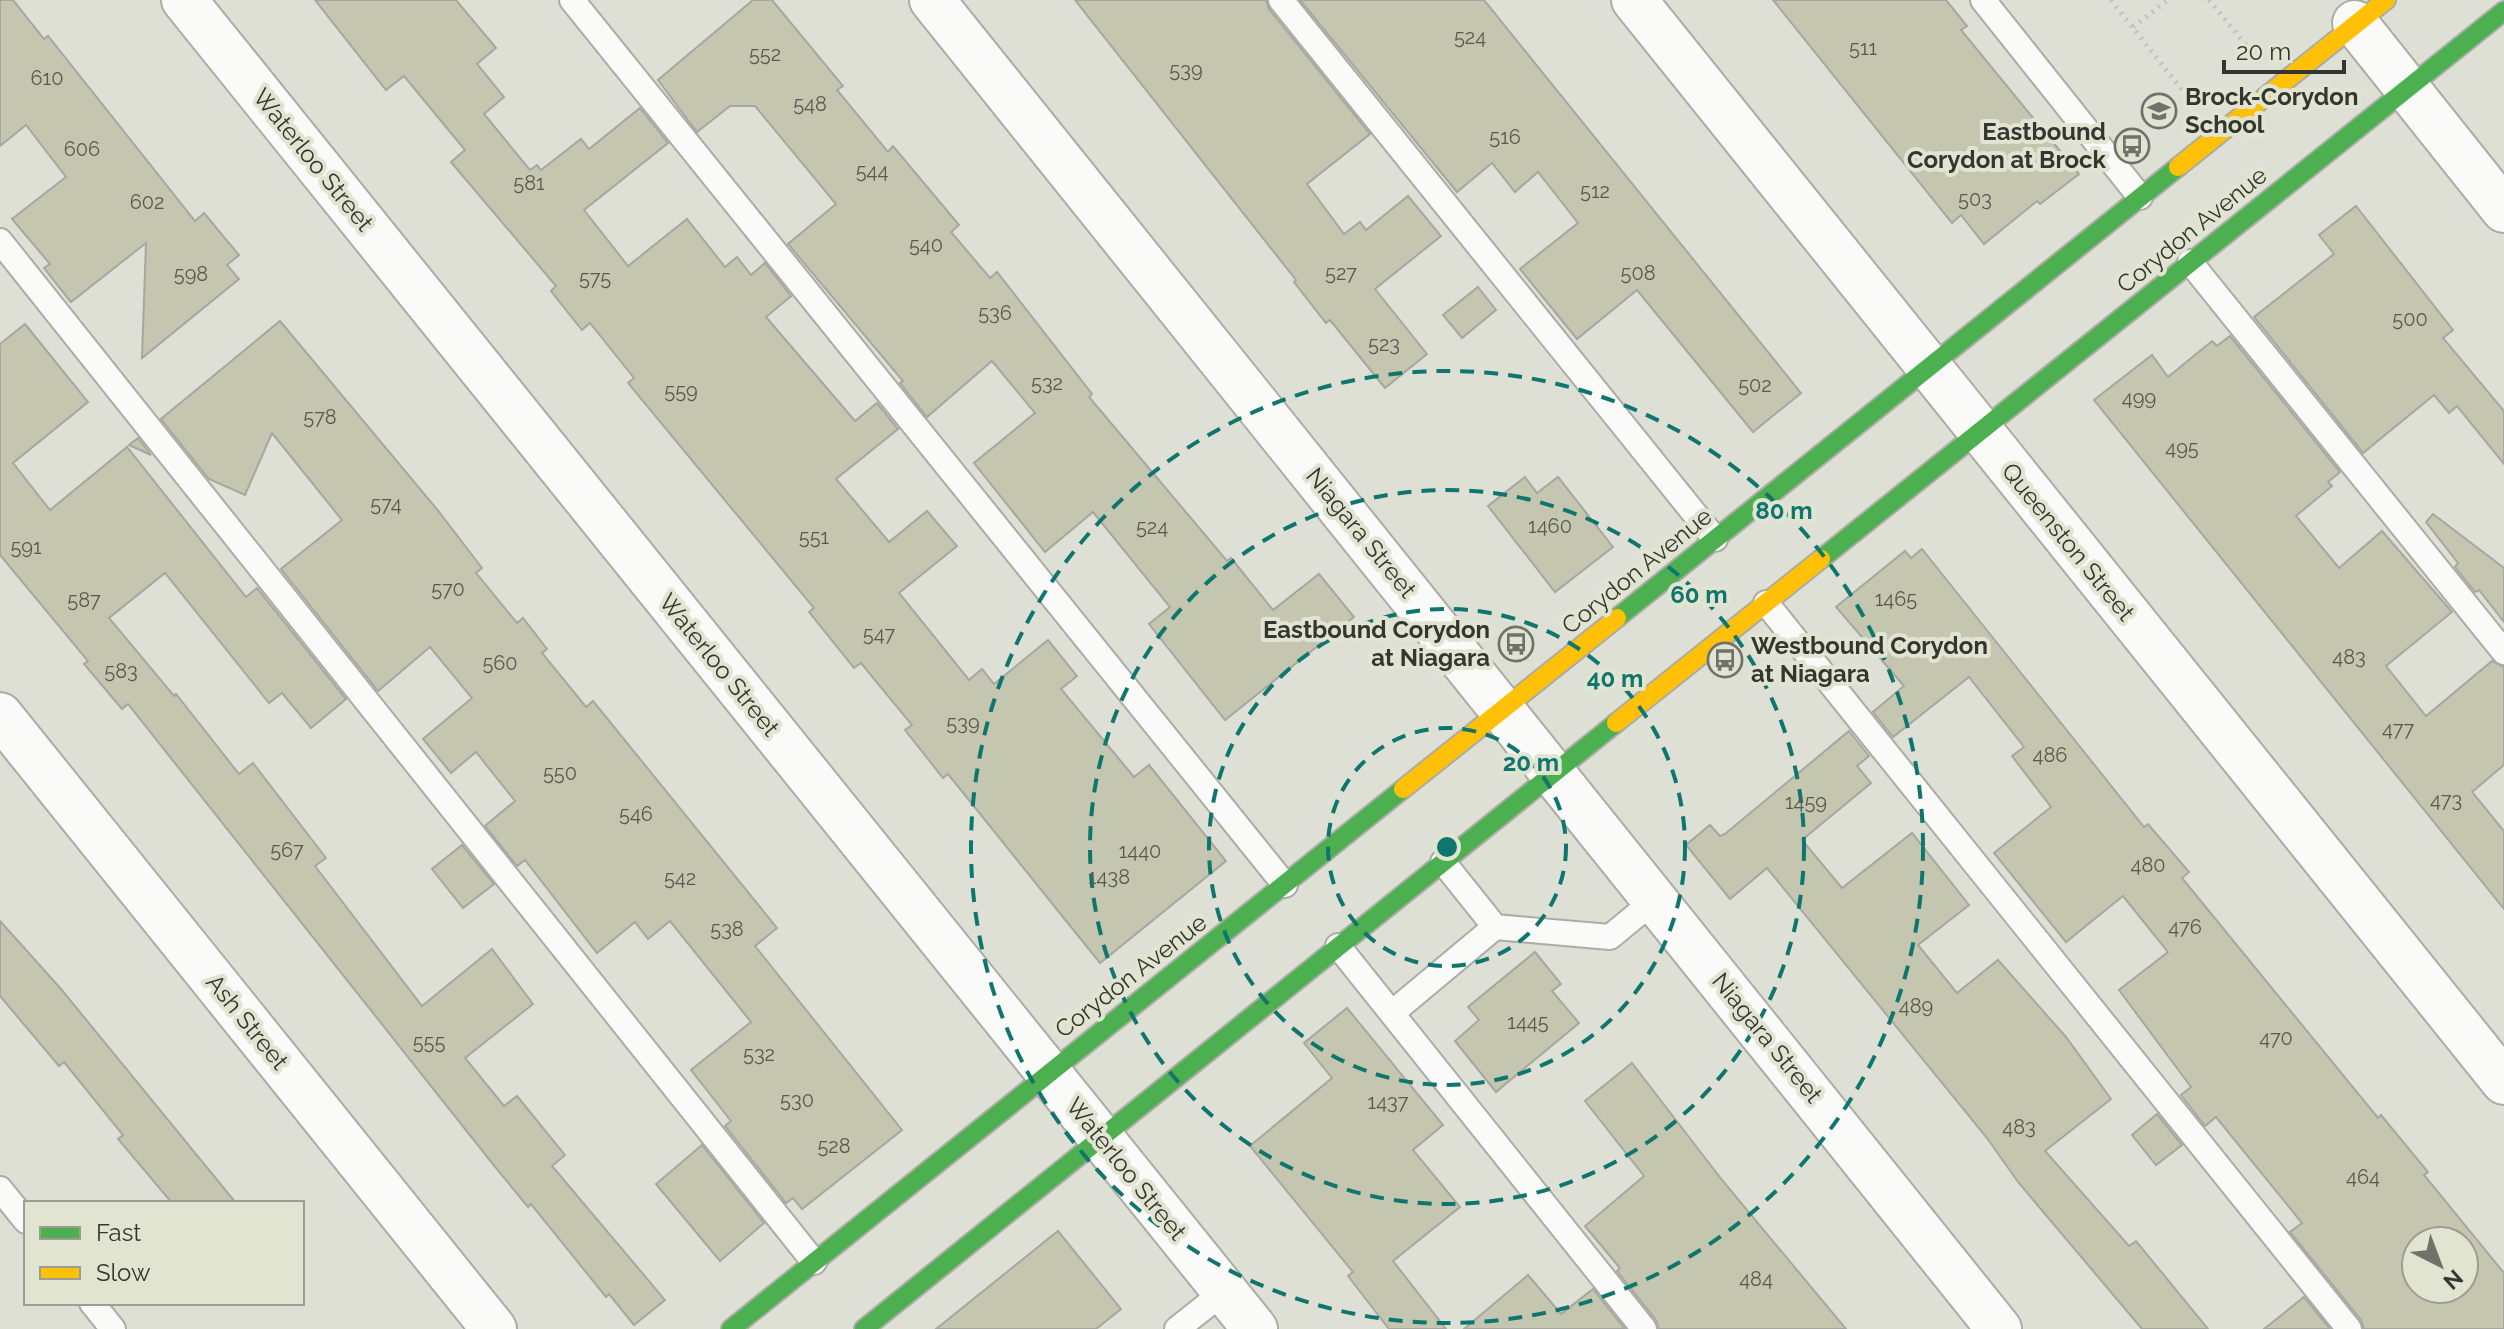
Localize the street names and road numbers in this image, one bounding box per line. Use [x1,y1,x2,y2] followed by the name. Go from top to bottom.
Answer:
[247,83,380,237] street label: Waterloo Street
[2111,160,2273,299] street label: Corydon Avenue
[1996,457,2141,626] street label: Queenston Street
[1300,462,1423,604] street label: Niagara Street
[1556,501,1718,640] street label: Corydon Avenue
[653,588,786,742] street label: Waterloo Street
[1049,907,1212,1044] street label: Corydon Avenue
[1706,967,1829,1109] street label: Niagara Street
[200,968,295,1075] street label: Ash Street
[1060,1092,1193,1246] street label: Waterloo Street

